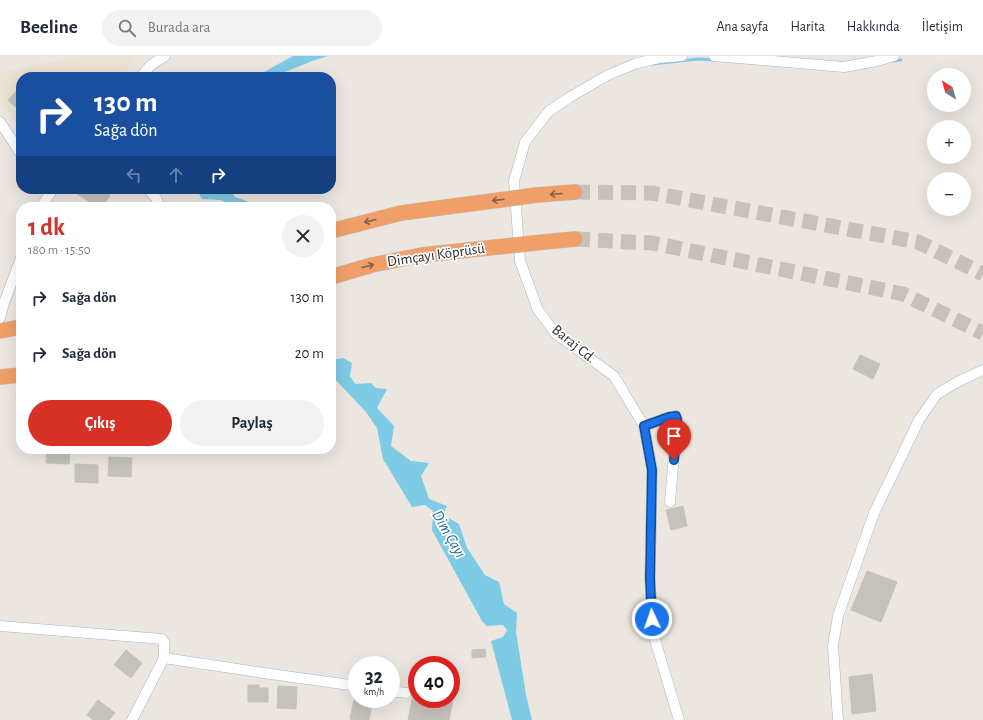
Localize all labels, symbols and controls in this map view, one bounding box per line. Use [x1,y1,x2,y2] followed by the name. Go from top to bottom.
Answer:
[102,10,382,46] search box
[116,17,138,39] icon: search
[20,18,78,37] text: Beeline
[148,20,210,35] text: Burada ara
[716,20,768,34] text: Ana sayfa
[790,20,825,34] text: Harita
[847,20,900,34] text: Hakkında
[922,20,963,34] text: İletişim
[927,68,971,112] north arrow
[927,68,971,216] map controls
[28,88,80,140] icon: right
[94,89,158,117] text: 130 m
[927,120,971,164] button: +
[94,122,158,140] text: Sağa dön
[123,164,145,186] icon: left
[165,164,187,186] icon: ahead
[207,164,229,186] icon: right
[927,172,971,216] button: −
[550,190,563,197] one-way arrow
[492,196,505,204] one-way arrow
[282,215,324,257] button: close
[28,216,65,240] text: 1 dk
[364,217,377,225] one-way arrow
[386,241,486,269] street label: Dimçayı Köprüsü
[28,244,91,257] text: 180 m · 15:50
[362,262,375,269] one-way arrow
[28,287,50,309] icon: right
[62,290,116,305] text: Sağa dön
[290,290,324,305] text: 130 m
[549,322,599,366] street label: Baraj Cd.
[28,343,50,365] icon: right
[62,346,116,361] text: Sağa dön
[295,346,324,361] text: 20 m
[28,400,172,446] button: Çıkış
[180,400,324,446] button: Paylaş
[657,419,691,460] pin
[663,425,685,447] icon: arrive
[429,508,469,560] water label: Dim Çayı
[631,598,673,640] position arrow
[408,656,460,708] speed limit sign: 40
[365,667,383,687] text: 32
[364,687,384,697] text: km/h

